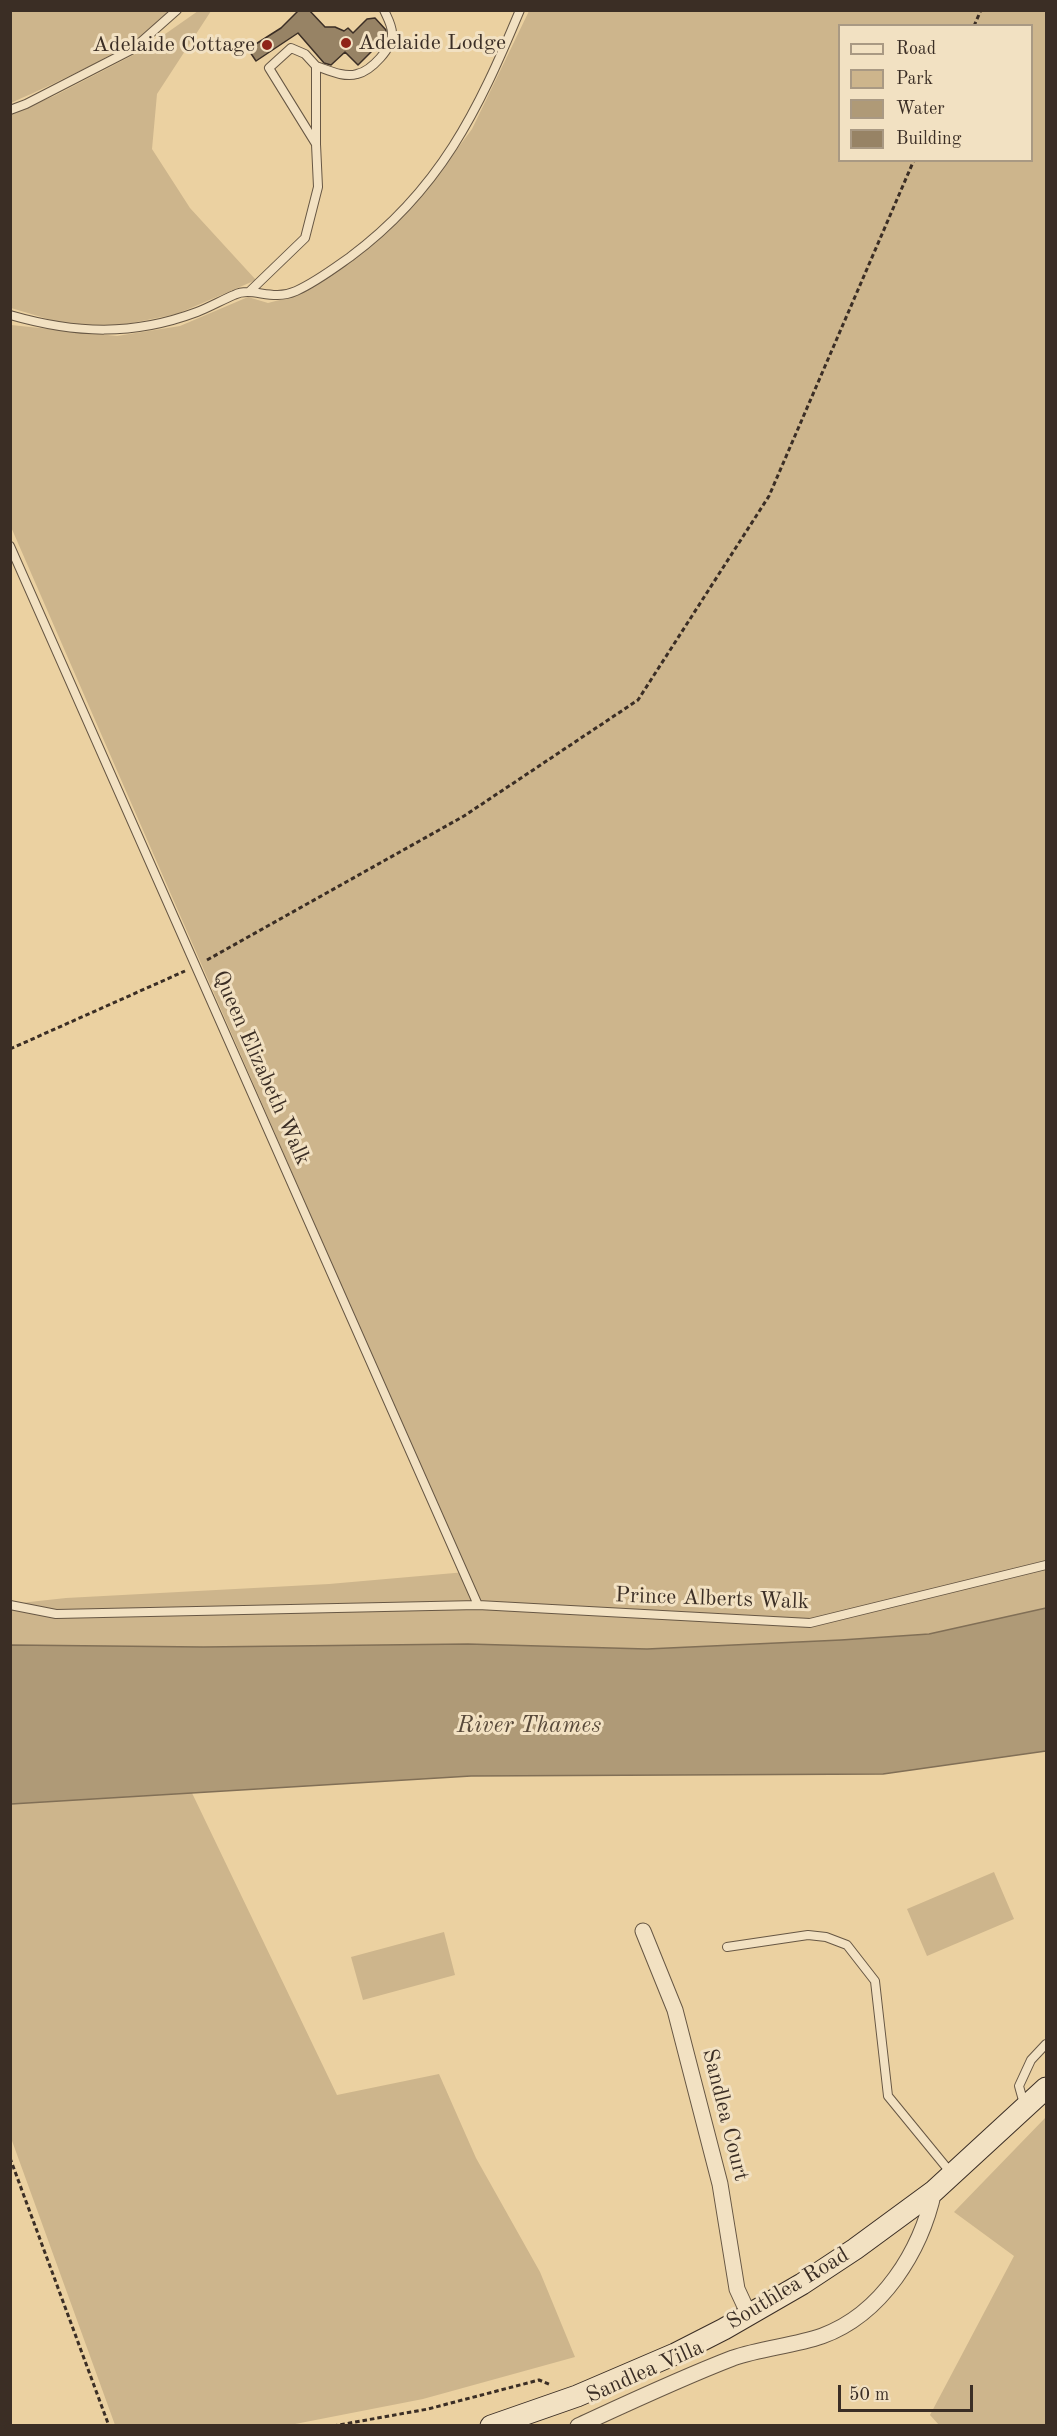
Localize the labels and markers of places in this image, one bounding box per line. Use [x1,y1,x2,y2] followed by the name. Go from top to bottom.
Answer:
[358,30,506,56] place label: Adelaide Lodge
[92,32,255,58] place label: Adelaide Cottage
[339,36,353,50] marker: Adelaide Lodge
[260,38,274,52] marker: Adelaide Cottage

